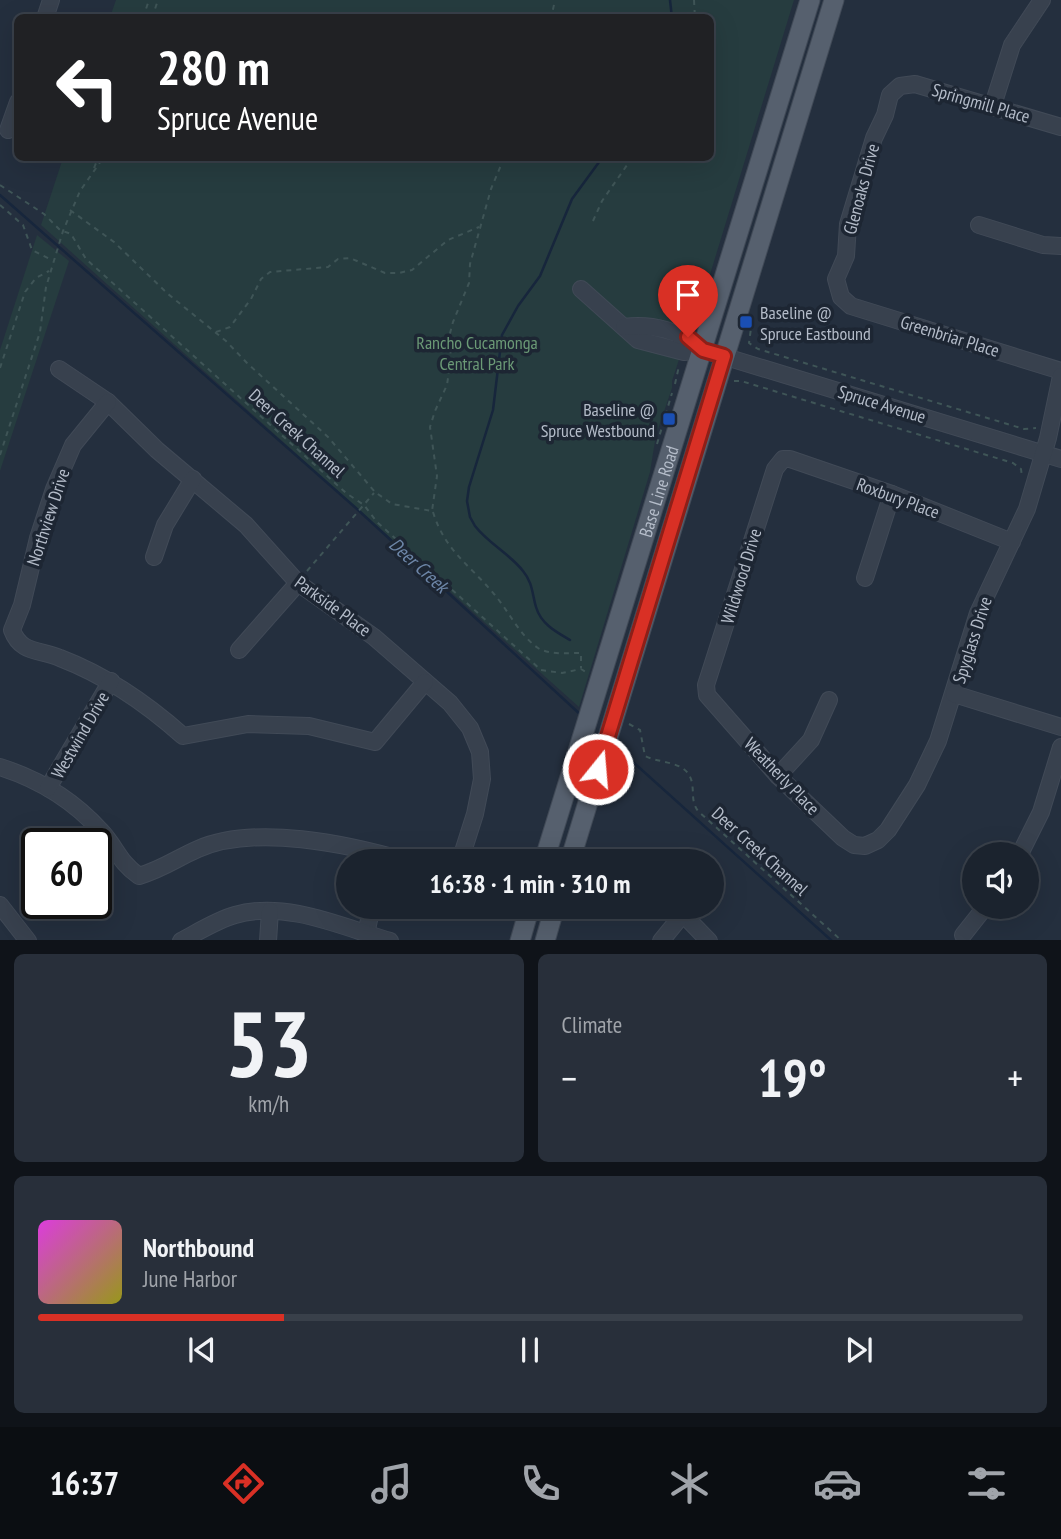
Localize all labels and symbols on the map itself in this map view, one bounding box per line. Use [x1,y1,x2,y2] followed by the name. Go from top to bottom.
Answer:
[929,78,1033,128] street label: Springmill Place
[838,141,884,237] street label: Glenoaks Drive
[658,265,718,337] pin
[760,301,871,345] place label: Baseline @ Spruce Eastbound
[898,310,1002,362] street label: Greenbriar Place
[738,314,754,330] marker: Baseline @ Spruce Eastbound
[416,331,538,375] park label: Rancho Cucamonga Central Park
[835,380,929,428] street label: Spruce Avenue
[244,384,351,483] street label: Deer Creek Channel
[541,398,655,442] place label: Baseline @ Spruce Westbound
[661,411,677,427] marker: Baseline @ Spruce Westbound
[633,443,683,540] street label: Base Line Road
[22,466,74,568] street label: Northview Drive
[853,472,943,524] street label: Roxbury Place
[716,526,766,626] street label: Wildwood Drive
[384,532,455,600] water label: Deer Creek
[290,571,376,641] street label: Parkside Place
[947,594,997,686] street label: Spyglass Drive
[46,687,114,783] street label: Westwind Drive
[561,732,635,806] position arrow
[739,733,825,819] street label: Weatherly Place
[707,802,814,901] street label: Deer Creek Channel
[21,828,112,919] speed limit sign: 60

